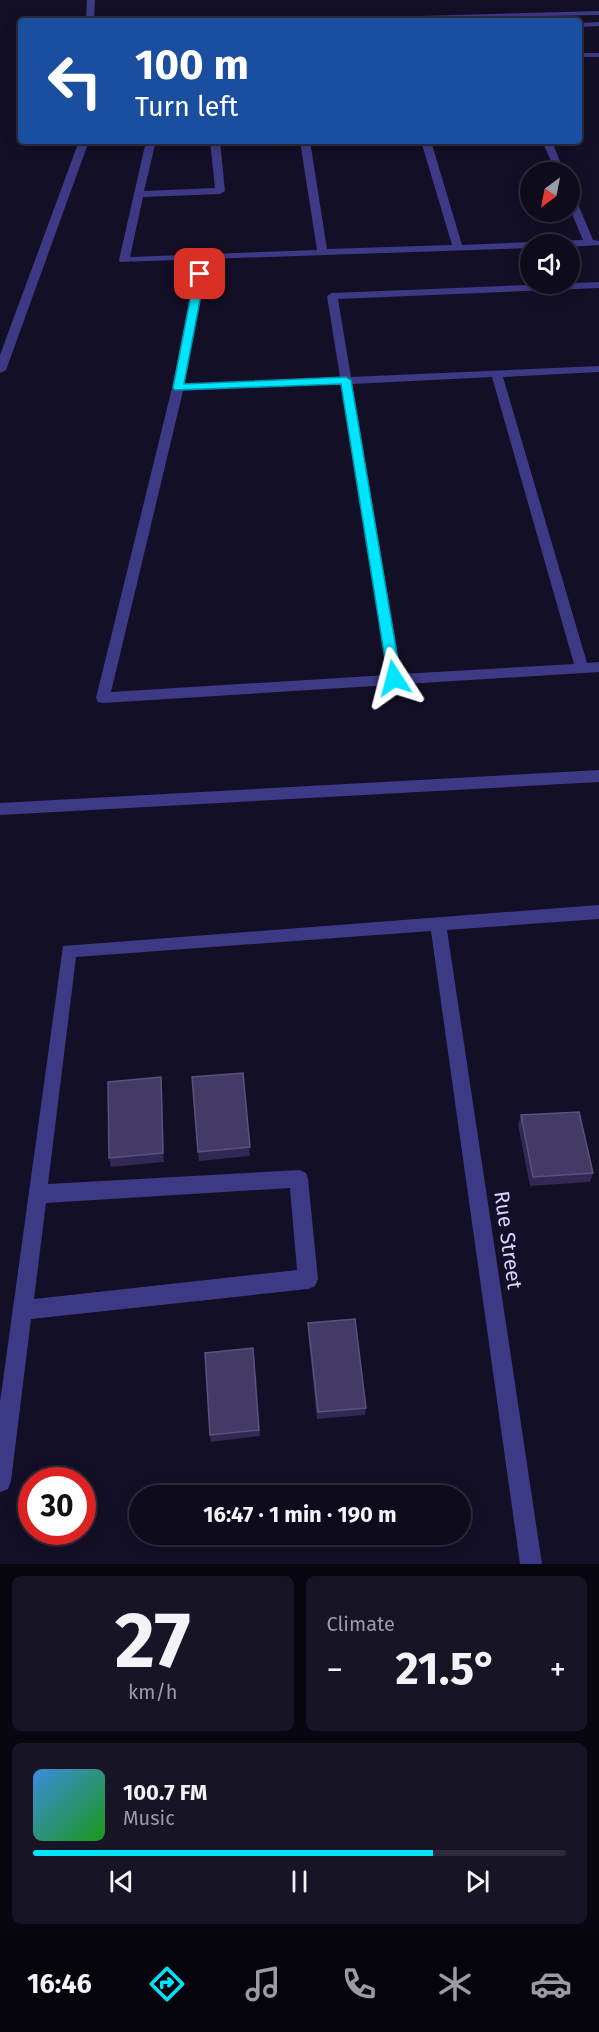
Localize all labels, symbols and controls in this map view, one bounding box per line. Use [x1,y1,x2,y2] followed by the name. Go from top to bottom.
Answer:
[135,40,249,90] text: 100 m
[36,42,114,120] icon: left
[135,91,238,123] text: Turn left
[520,162,580,222] north arrow
[520,162,580,294] map controls
[520,234,580,294] button: sound
[174,248,225,299] pin
[183,257,216,290] icon: arrive
[362,646,426,710] position arrow
[488,1189,528,1291] street label: Rue Street
[18,1467,96,1545] speed limit sign: 30
[203,1501,397,1528] text: 16:47 · 1 min · 190 m
[115,1594,191,1688] text: 27
[327,1612,395,1636] text: Climate
[396,1642,497,1696] text: 21.5°
[327,1650,343,1690] text: −
[550,1650,566,1690] text: +
[128,1680,178,1704] text: km/h
[123,1779,207,1806] text: 100.7 FM
[123,1806,175,1830] text: Music
[105,1865,138,1898] icon: previous
[283,1865,316,1898] icon: pause
[461,1865,494,1898] icon: next
[146,1963,188,2005] icon: directions
[242,1963,284,2005] icon: music
[338,1963,380,2005] icon: phone
[434,1963,476,2005] icon: climate
[530,1963,572,2005] icon: car
[27,1968,92,2000] text: 16:46

